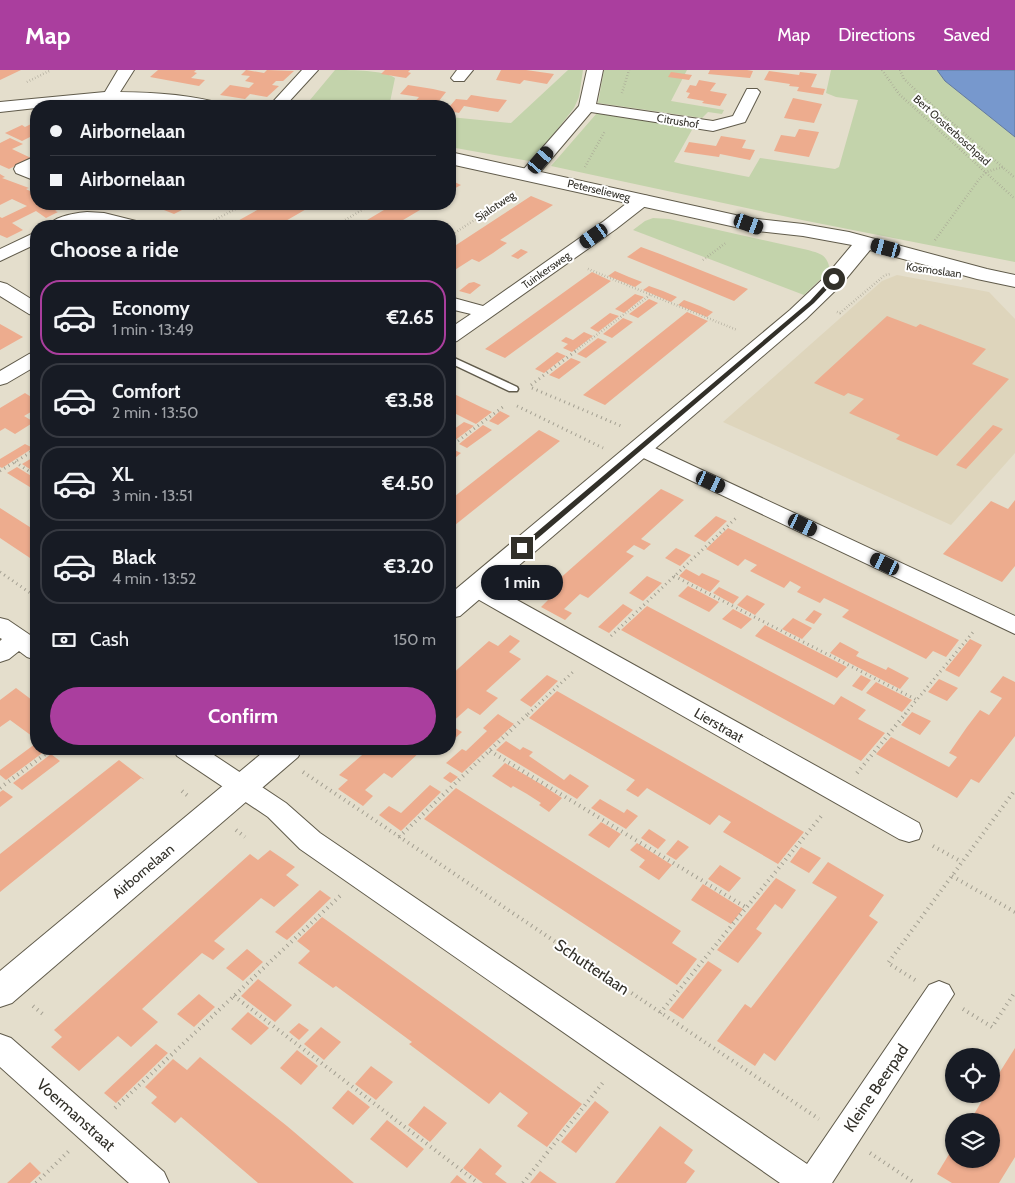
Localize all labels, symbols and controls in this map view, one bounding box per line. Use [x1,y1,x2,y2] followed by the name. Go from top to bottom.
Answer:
[25,21,71,50] text: Map
[777,24,810,46] text: Map
[838,24,915,46] text: Directions
[943,24,990,46] text: Saved
[911,92,993,168] street label: Bert Oosterboschpad
[656,111,700,131] street label: Citrushof
[80,120,185,143] text: Airbornelaan
[525,144,556,176] car
[80,168,185,191] text: Airbornelaan
[566,176,632,204] street label: Peterselieweg
[472,188,518,224] street label: Sjalotweg
[732,212,765,236] car
[577,221,610,251] car
[50,236,179,263] text: Choose a ride
[869,237,902,259] car
[519,248,574,292] street label: Tuinkersweg
[905,259,963,281] street label: Kosmoslaan
[823,268,845,290] route start
[52,295,97,340] icon: car
[112,297,190,320] text: Economy
[387,306,434,329] text: €2.65
[112,320,194,339] text: 1 min · 13:49
[52,378,97,423] icon: car
[112,380,181,403] text: Comfort
[386,389,434,412] text: €3.58
[112,403,198,422] text: 2 min · 13:50
[52,461,97,506] icon: car
[112,463,133,486] text: XL
[694,469,727,495] car
[382,472,434,495] text: €4.50
[112,486,193,505] text: 3 min · 13:51
[786,512,819,538] car
[511,537,533,559] route end
[52,544,97,589] icon: car
[112,546,156,569] text: Black
[868,551,901,577] car
[384,555,434,578] text: €3.20
[481,566,563,600] callout: 1 min
[112,569,196,588] text: 4 min · 13:52
[504,573,540,592] text: 1 min
[50,626,78,654] icon: cash
[90,628,129,651] text: Cash
[393,630,436,649] text: 150 m
[50,687,436,745] button: Confirm
[691,704,747,747] street label: Lierstraat
[108,840,178,902] street label: Airbornelaan
[551,935,633,999] street label: Schutterlaan
[840,1041,912,1135] street label: Kleine Beerpad
[945,1048,1000,1168] map controls
[945,1048,1000,1103] button: locate
[33,1075,120,1156] street label: Voermanstraat
[945,1113,1000,1168] button: layers

